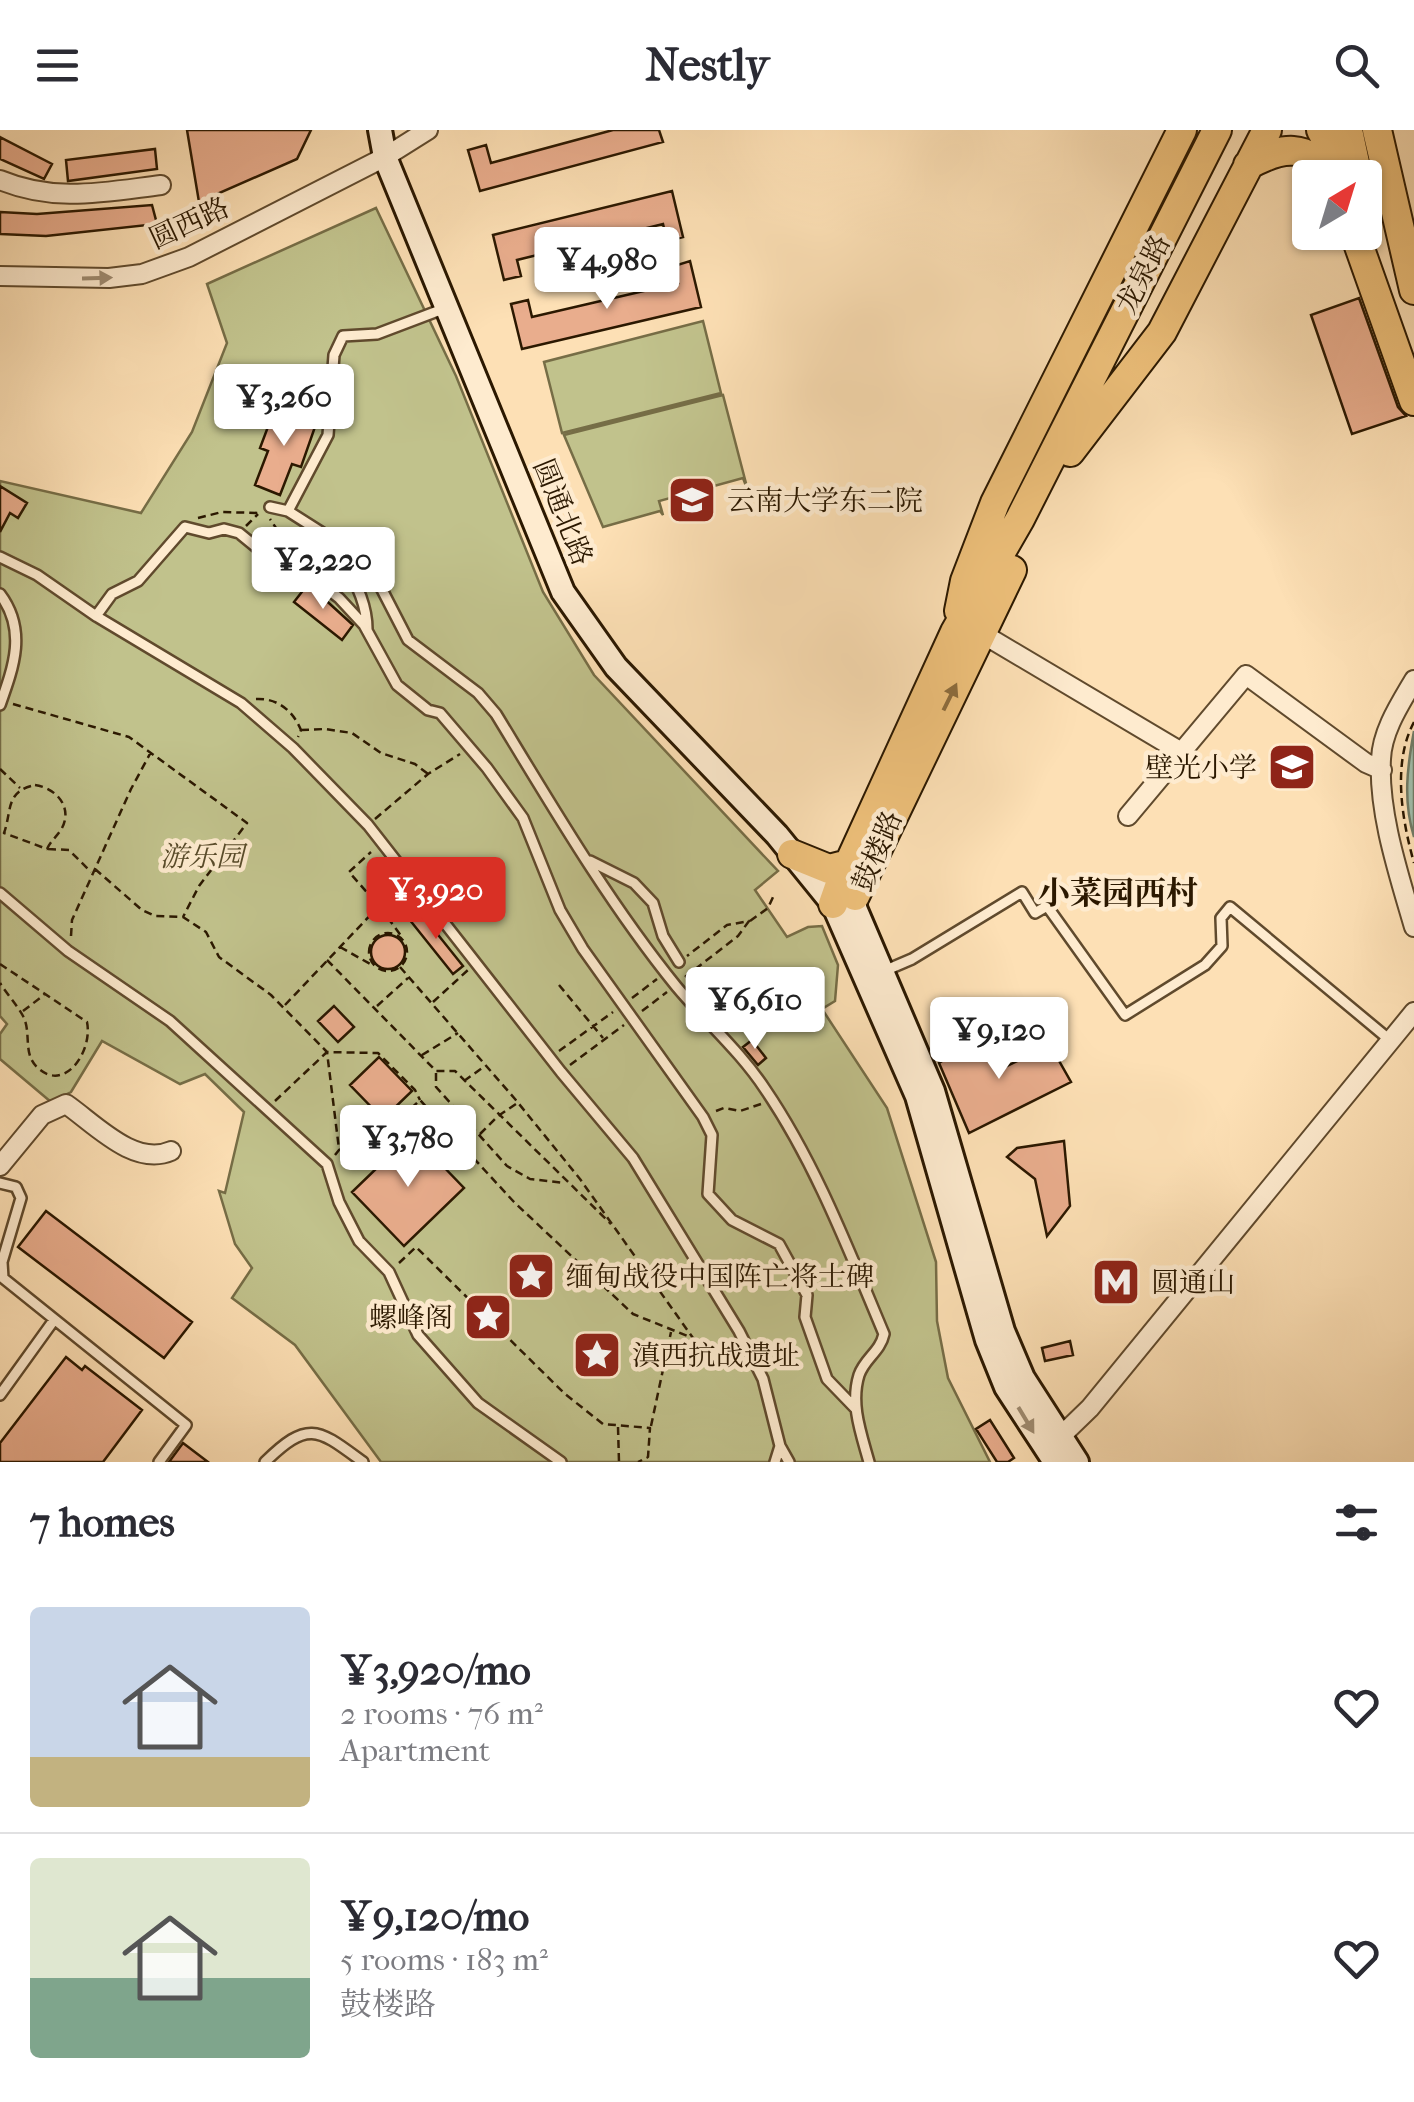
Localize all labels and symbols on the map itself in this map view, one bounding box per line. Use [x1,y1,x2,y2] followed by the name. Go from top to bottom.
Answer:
[1292,160,1382,250] north arrow
[144,190,234,256] street label: 圆西路
[526,227,688,312] pin: ¥4,980
[1109,229,1177,319] street label: 龙泉路
[82,270,114,286] one-way arrow
[203,364,365,449] pin: ¥3,260
[527,454,599,570] street label: 圆通北路
[666,474,718,526] school or university icon: 云南大学东二院
[727,484,923,517] place label: 云南大学东二院
[242,527,404,612] pin: ¥2,220
[941,682,958,711] one-way arrow
[1266,741,1318,793] school or university icon: 壁光小学
[1145,751,1257,784] place label: 壁光小学
[845,806,909,896] street label: 鼓楼路
[160,840,248,873] park label: 游乐园
[355,857,517,942] pin: ¥3,920
[1038,875,1198,912] district label: 小菜园西村
[674,967,836,1052] pin: ¥6,610
[918,997,1080,1082] pin: ¥9,120
[327,1105,489,1190] pin: ¥3,780
[505,1250,557,1302] place icon: 缅甸战役中国阵亡将士碑
[1090,1256,1142,1308] metro station icon: 圆通山
[566,1260,874,1293] place label: 缅甸战役中国阵亡将士碑
[1151,1266,1235,1299] place label: 圆通山
[462,1291,514,1343] place icon: 螺峰阁
[369,1301,453,1334] place label: 螺峰阁
[571,1329,623,1381] place icon: 滇西抗战遗址
[632,1339,800,1372] place label: 滇西抗战遗址
[1017,1406,1034,1434] one-way arrow

